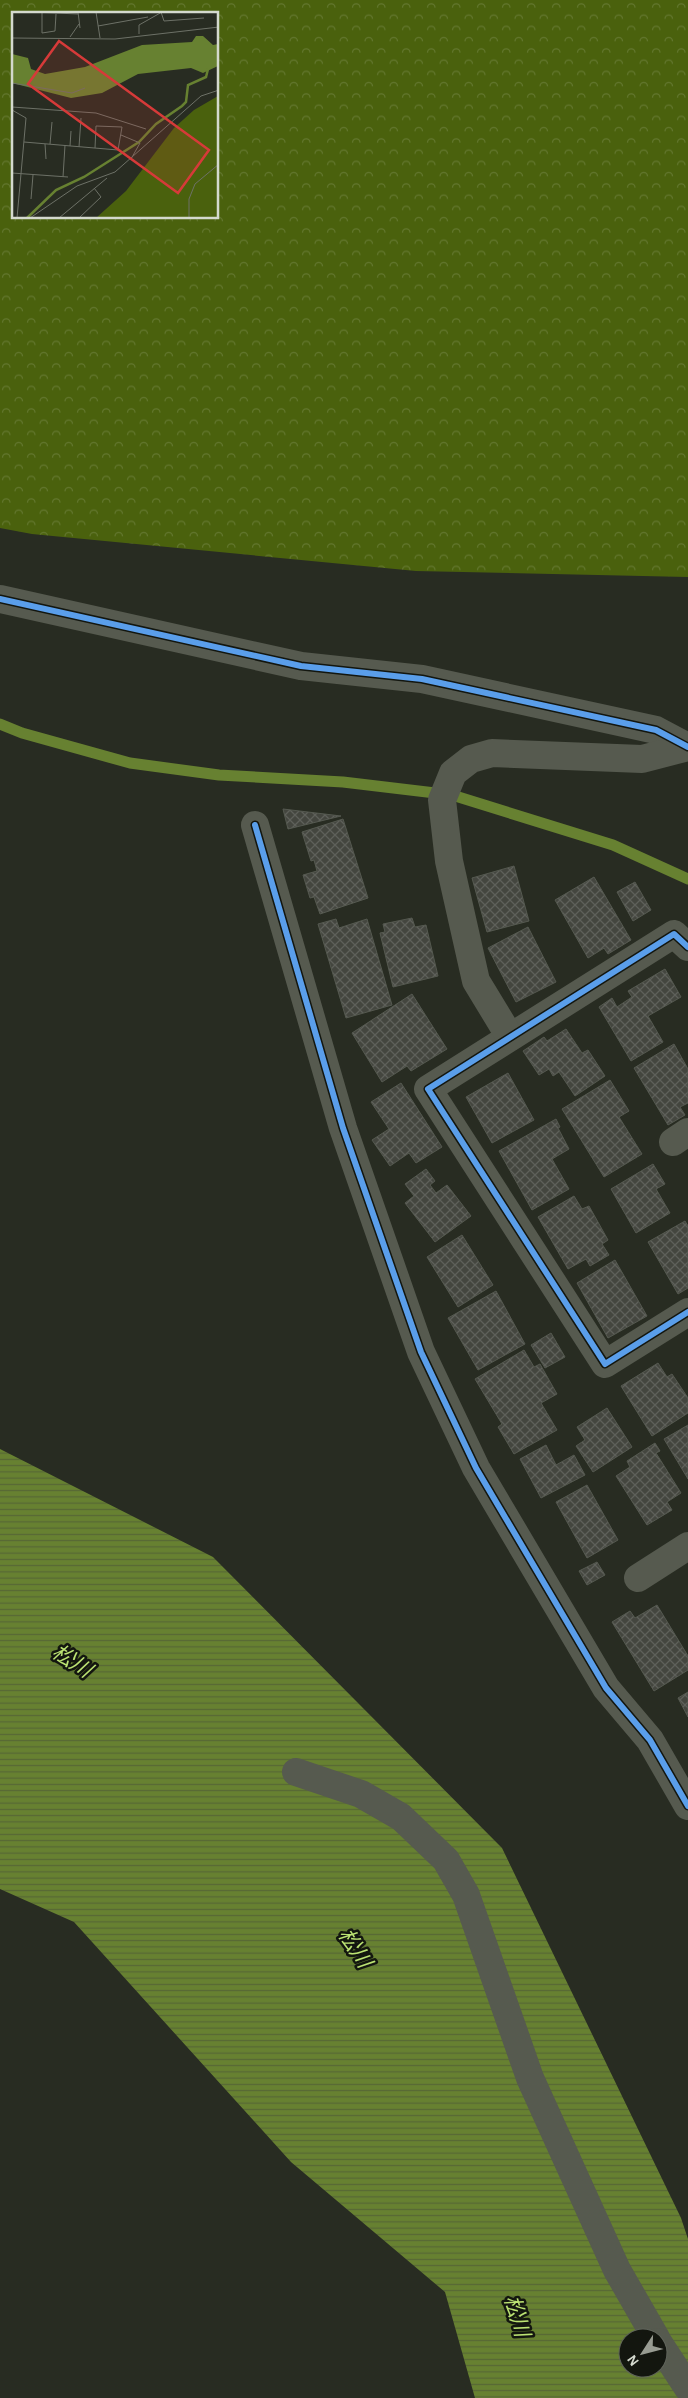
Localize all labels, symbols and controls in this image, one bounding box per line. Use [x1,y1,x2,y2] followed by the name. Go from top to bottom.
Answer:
[12,12,219,219] inset map
[48,1640,97,1683] water label: 松川
[334,1924,377,1973] water label: 松川
[500,2293,534,2341] water label: 松川
[618,2328,668,2378] north arrow
[625,2352,642,2368] text: N

